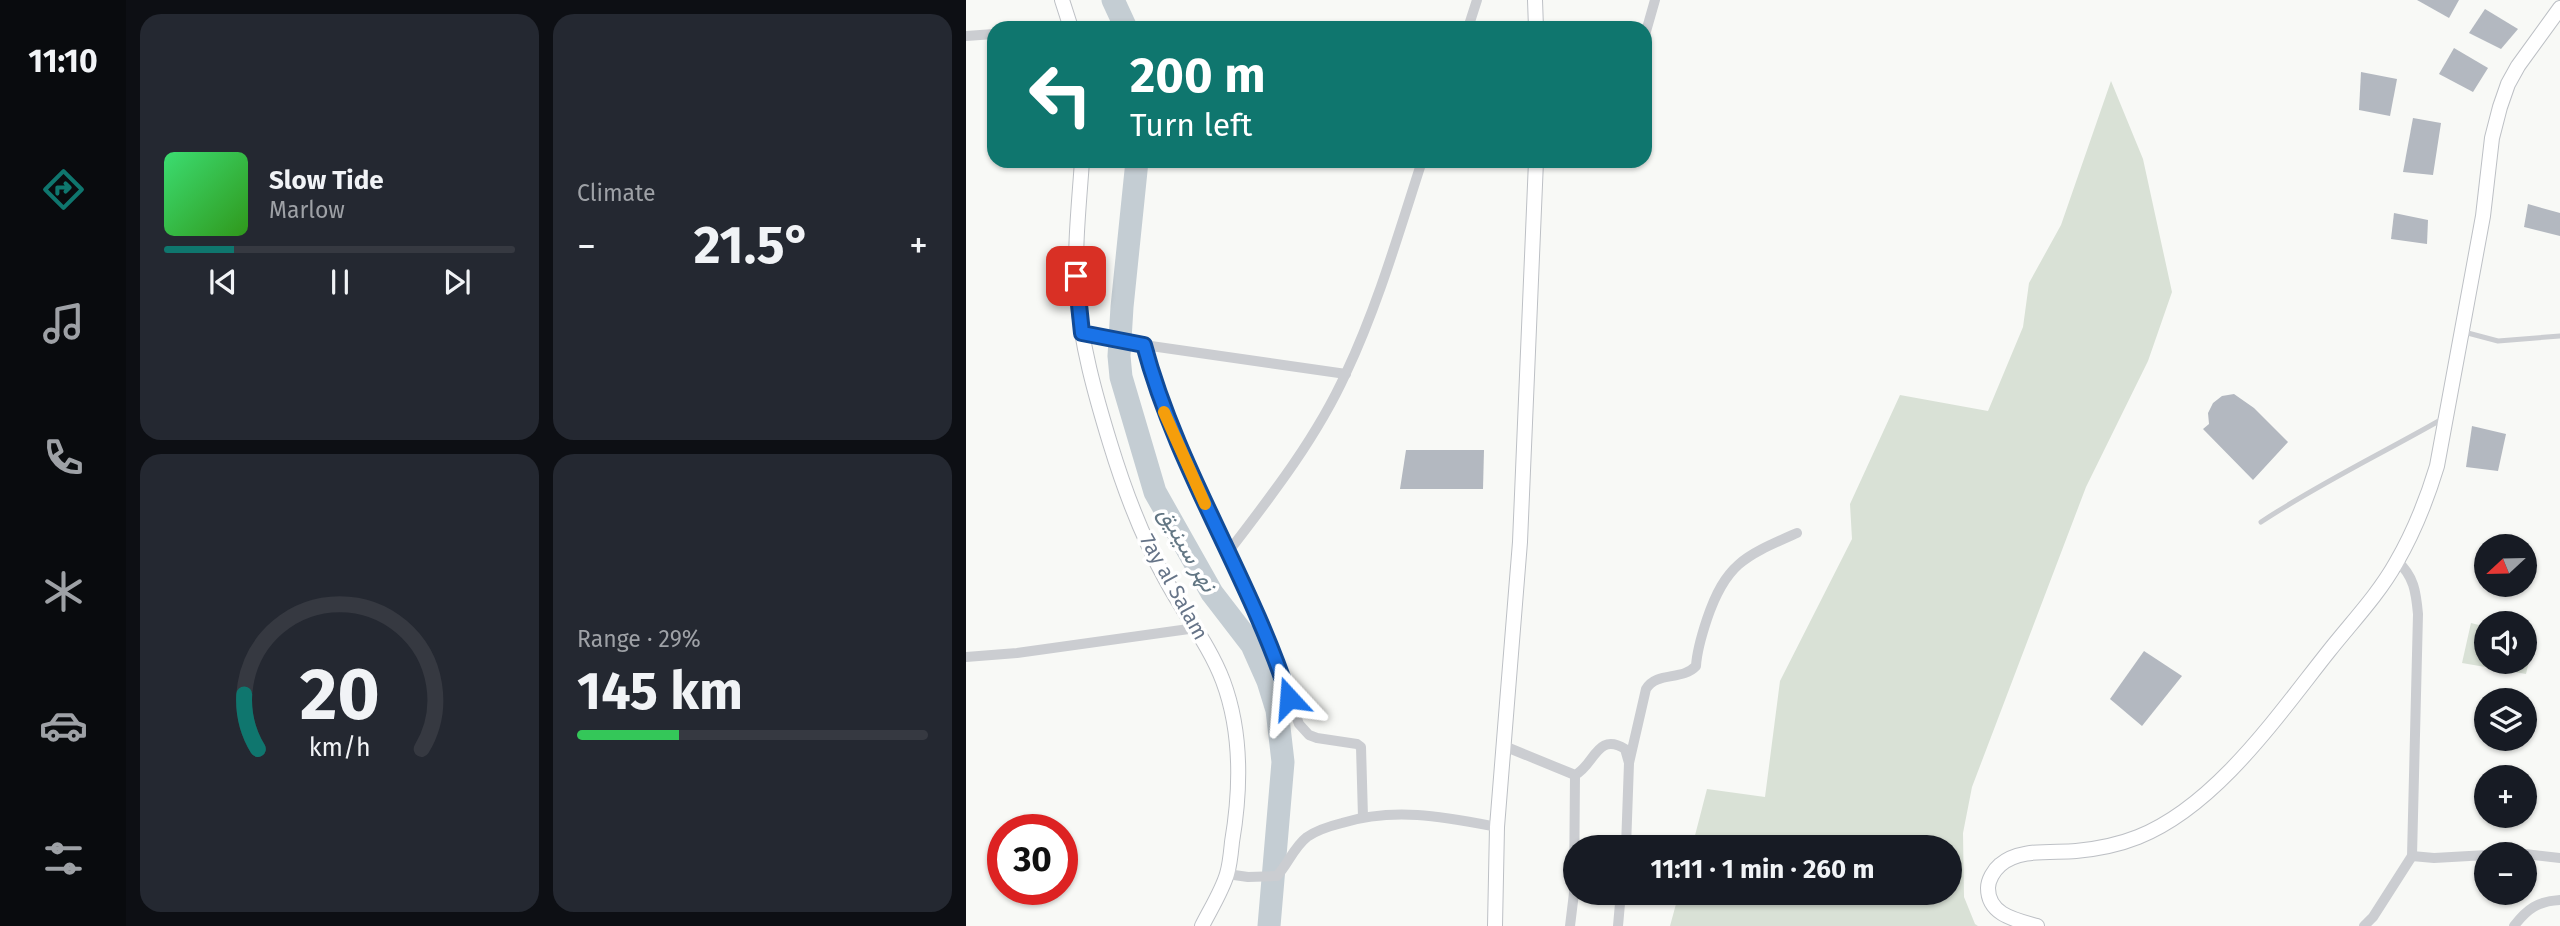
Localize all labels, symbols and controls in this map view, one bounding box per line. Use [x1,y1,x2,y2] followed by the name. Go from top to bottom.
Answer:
[28,42,98,80] text: 11:10
[1130,46,1266,105] text: 200 m
[1015,49,1106,140] icon: left
[1130,106,1252,144] text: Turn left
[39,165,88,214] icon: directions
[269,165,384,196] text: Slow Tide
[577,179,656,207] text: Climate
[269,196,345,224] text: Marlow
[694,214,811,277] text: 21.5°
[577,223,596,269] text: −
[909,223,928,269] text: +
[1046,246,1106,306] pin
[1057,257,1095,295] icon: arrive
[204,263,242,301] icon: previous
[321,263,359,301] icon: pause
[438,263,476,301] icon: next
[39,299,88,348] icon: music
[39,433,88,482] icon: phone
[1152,502,1224,598] water label: نهر سينيق
[1134,530,1214,644] street label: 7ay al Salam
[2474,534,2538,597] north arrow
[2474,534,2537,905] map controls
[39,567,88,616] icon: climate
[2474,611,2537,674] button: sound
[577,625,701,653] text: Range · 29%
[299,651,380,738] text: 20
[577,660,743,723] text: 145 km
[1252,661,1326,735] position arrow
[2474,688,2537,751] button: layers
[39,701,88,750] icon: car
[309,733,370,763] text: km/h
[2474,765,2537,828] button: +
[987,814,1078,905] speed limit sign: 30
[39,834,88,883] icon: filters
[2474,842,2537,905] button: −
[1651,854,1874,885] text: 11:11 · 1 min · 260 m

